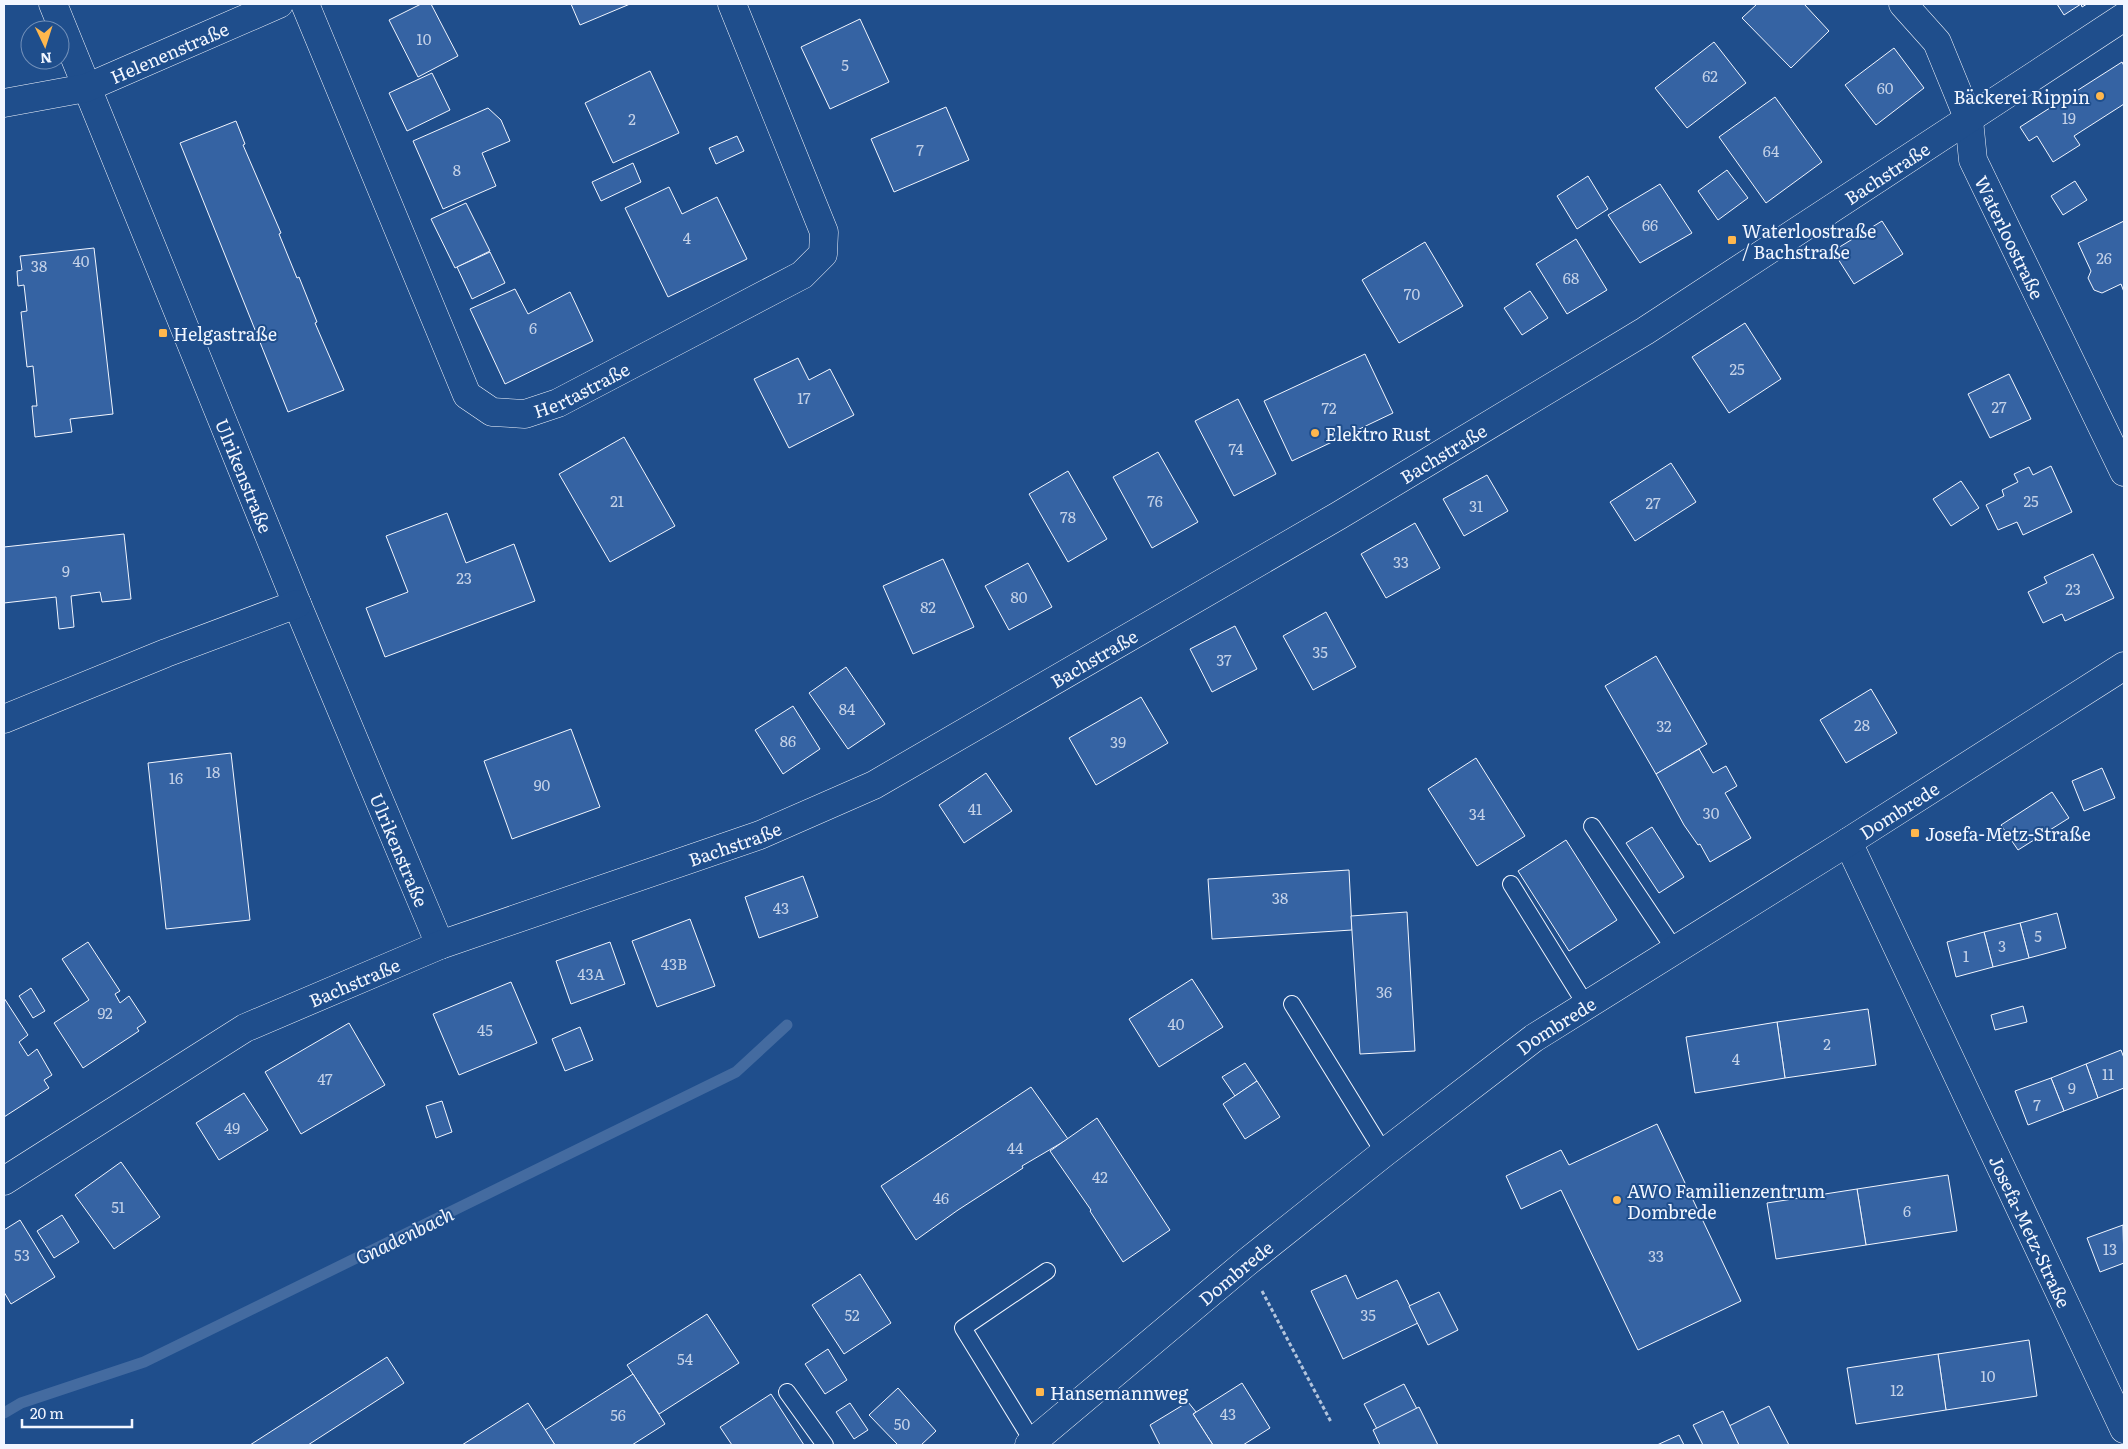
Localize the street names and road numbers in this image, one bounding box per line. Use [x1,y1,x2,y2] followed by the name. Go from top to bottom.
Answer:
[106,14,232,89] street label: Helenenstraße
[1839,135,1935,210] street label: Bachstraße
[1969,171,2052,303] street label: Waterloostraße
[530,355,634,424] street label: Hertastraße
[209,414,280,537] street label: Ulrikenstraße
[1394,416,1491,489] street label: Bachstraße
[1045,622,1142,694] street label: Bachstraße
[1854,774,1944,845] street label: Dombrede
[364,788,436,911] street label: Ulrikenstraße
[685,814,785,872] street label: Bachstraße
[304,950,404,1013] street label: Bachstraße
[1510,989,1601,1061] street label: Dombrede
[1983,1150,2078,1312] street label: Josefa-Metz-Straße
[1192,1233,1278,1311] street label: Dombrede

